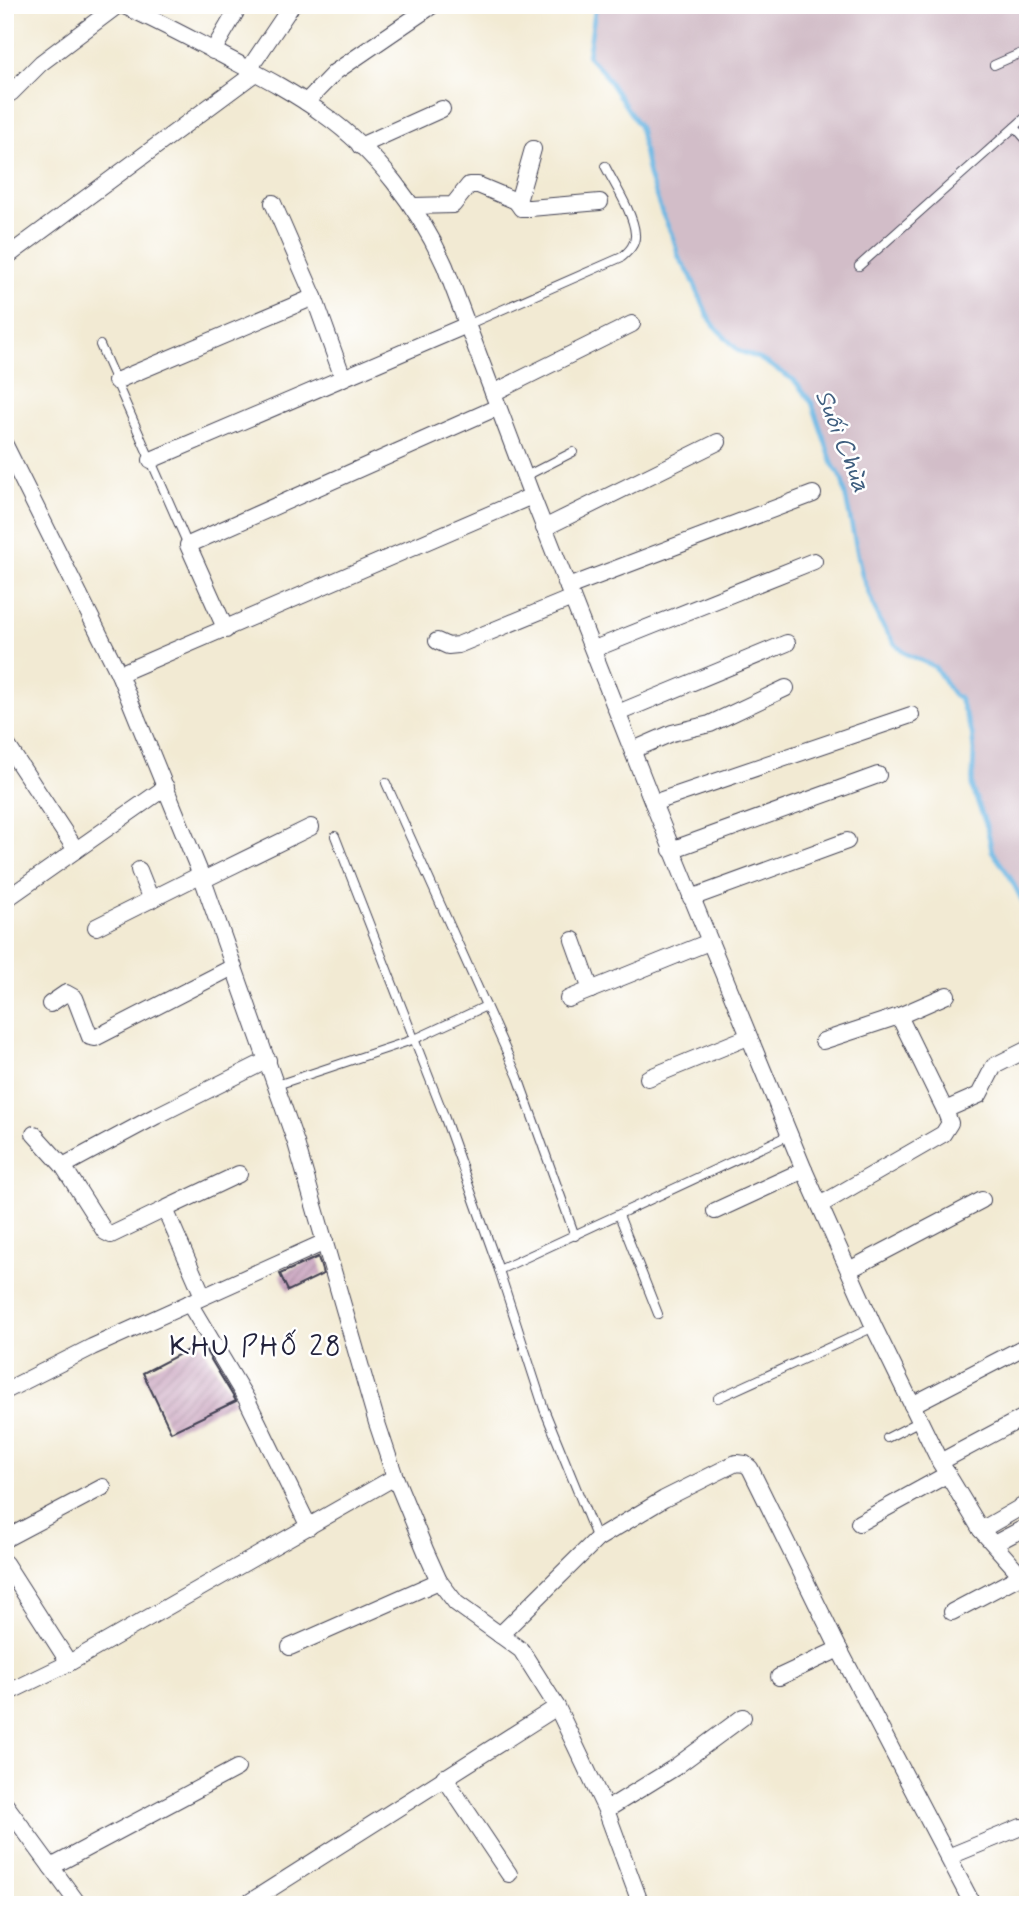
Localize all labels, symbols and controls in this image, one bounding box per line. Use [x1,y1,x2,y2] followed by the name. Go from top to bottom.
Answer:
[806,385,878,497] water label: Suối Chùa
[169,1329,343,1366] district label: KHU PHỐ 28

